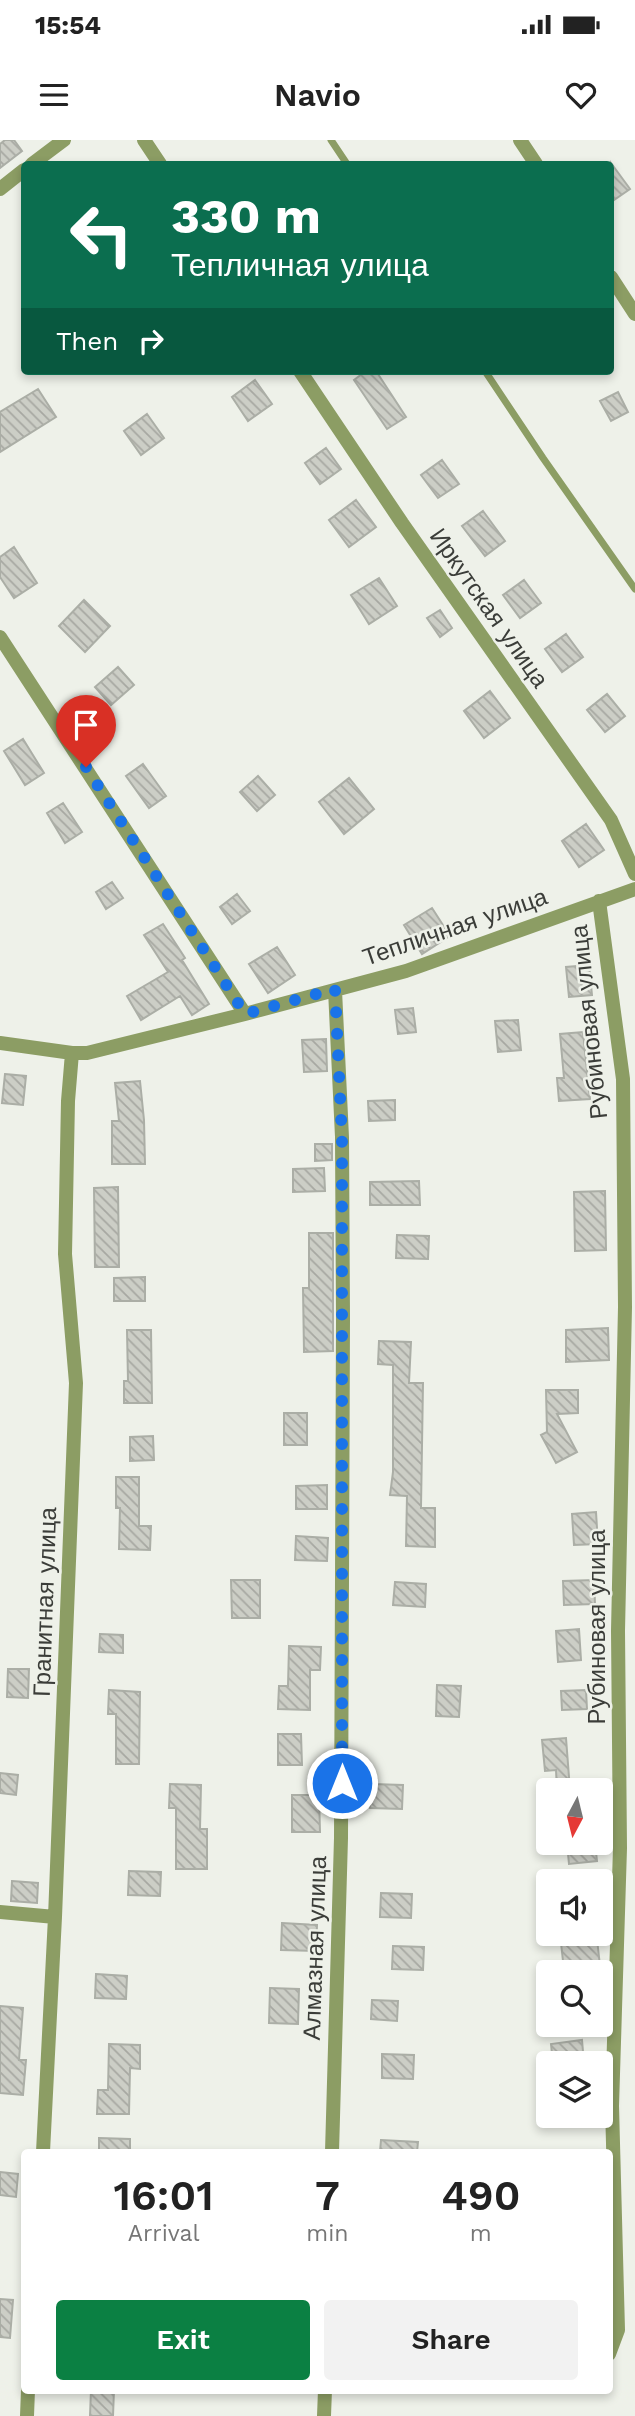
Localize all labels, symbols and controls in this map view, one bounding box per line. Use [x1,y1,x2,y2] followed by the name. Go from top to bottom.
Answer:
[35,10,101,40] text: 15:54
[35,76,73,114] icon: menu
[274,76,361,114] text: Navio
[562,76,600,114] icon: heart
[171,187,321,245] text: 330 m
[56,189,147,280] icon: left
[171,246,429,284] text: Тепличная улица
[132,322,170,360] icon: right
[56,326,118,356] text: Then
[424,523,555,693] street label: Иркутская улица
[56,695,116,767] pin
[67,706,105,744] icon: arrive
[359,882,552,972] street label: Тепличная улица
[565,923,613,1120] street label: Рубиновая улица
[28,1506,62,1697] street label: Гранитная улица
[583,1529,611,1725] street label: Рубиновая улица
[305,1746,379,1820] position arrow
[536,1778,612,1855] north arrow
[536,1778,613,2128] map controls
[298,1855,332,2041] street label: Алмазная улица
[536,1869,613,1946] button: sound
[536,1960,613,2037] button: search
[536,2051,613,2128] button: layers
[114,2171,214,2220] text: 16:01
[315,2171,340,2220] text: 7
[441,2171,520,2220] text: 490
[128,2220,200,2247] text: Arrival
[306,2220,349,2247] text: min
[470,2220,492,2247] text: m
[56,2300,310,2380] button: Exit
[324,2300,578,2380] button: Share

